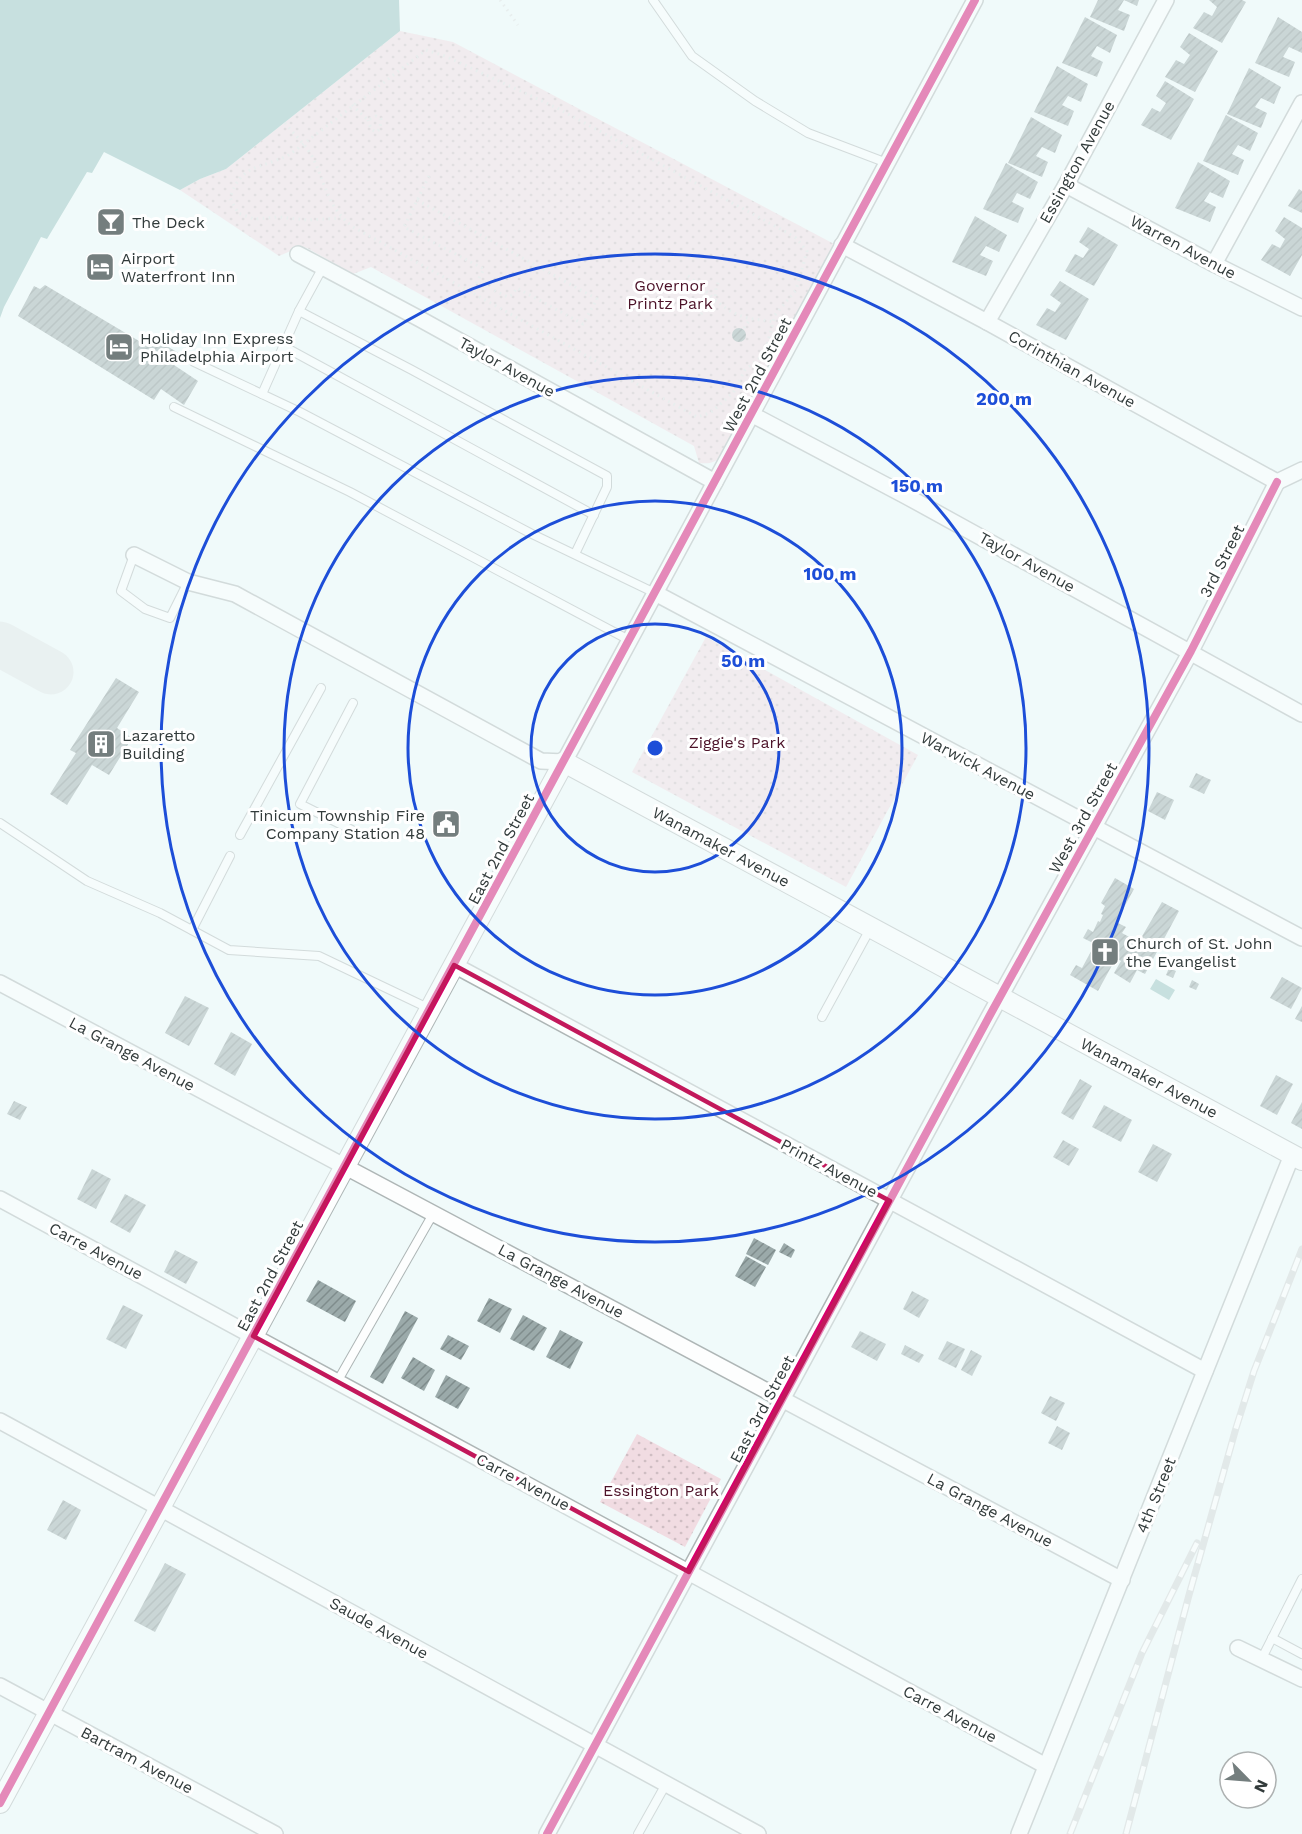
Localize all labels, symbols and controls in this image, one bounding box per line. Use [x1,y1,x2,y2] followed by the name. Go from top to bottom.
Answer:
[1035,97,1119,227] street label: Essington Avenue
[95,206,127,238] bar icon: The Deck
[1127,211,1239,283] street label: Warren Avenue
[132,213,205,232] place label: The Deck
[121,249,236,286] place label: Airport Waterfront Inn
[84,251,116,283] hotel icon: Airport Waterfront Inn
[627,276,713,313] park label: Governor Printz Park
[719,314,795,436] street label: West 2nd Street
[1005,326,1139,412] street label: Corinthian Avenue
[140,329,294,366] place label: Holiday Inn Express Philadelphia Airport
[103,331,135,363] hotel icon: Holiday Inn Express Philadelphia Airport
[456,333,558,401] street label: Taylor Avenue
[976,388,1032,409] text: 200 m
[891,475,943,496] text: 150 m
[1196,521,1249,601] street label: 3rd Street
[976,528,1078,596] street label: Taylor Avenue
[803,563,857,584] text: 100 m
[721,650,765,671] text: 50 m
[122,726,195,763] place label: Lazaretto Building
[85,728,117,760] building icon: Lazaretto Building
[917,728,1039,804] street label: Warwick Avenue
[689,733,785,752] park label: Ziggie's Park
[645,738,665,758] centre of rings
[1045,759,1121,877] street label: West 3rd Street
[464,790,538,908] street label: East 2nd Street
[649,803,793,891] street label: Wanamaker Avenue
[250,806,425,843] place label: Tinicum Township Fire Company Station 48
[430,808,462,840] public building icon: Tinicum Township Fire Company Station 48
[1126,934,1273,971] place label: Church of St. John the Evangelist
[1089,936,1121,968] church icon: Church of St. John the Evangelist
[66,1013,198,1095] street label: La Grange Avenue
[1077,1034,1221,1122] street label: Wanamaker Avenue
[777,1134,881,1202] street label: Printz Avenue
[233,1217,307,1335] street label: East 2nd Street
[46,1218,146,1284] street label: Carre Avenue
[495,1240,627,1322] street label: La Grange Avenue
[726,1352,798,1466] street label: East 3rd Street
[473,1449,573,1515] street label: Carre Avenue
[1132,1454,1180,1536] street label: 4th Street
[924,1469,1056,1551] street label: La Grange Avenue
[603,1481,719,1500] park label: Essington Park
[326,1593,432,1663] street label: Saude Avenue
[900,1681,1000,1747] street label: Carre Avenue
[78,1722,196,1798] street label: Bartram Avenue
[1218,1750,1278,1810] north arrow
[1250,1777,1272,1796] text: N

